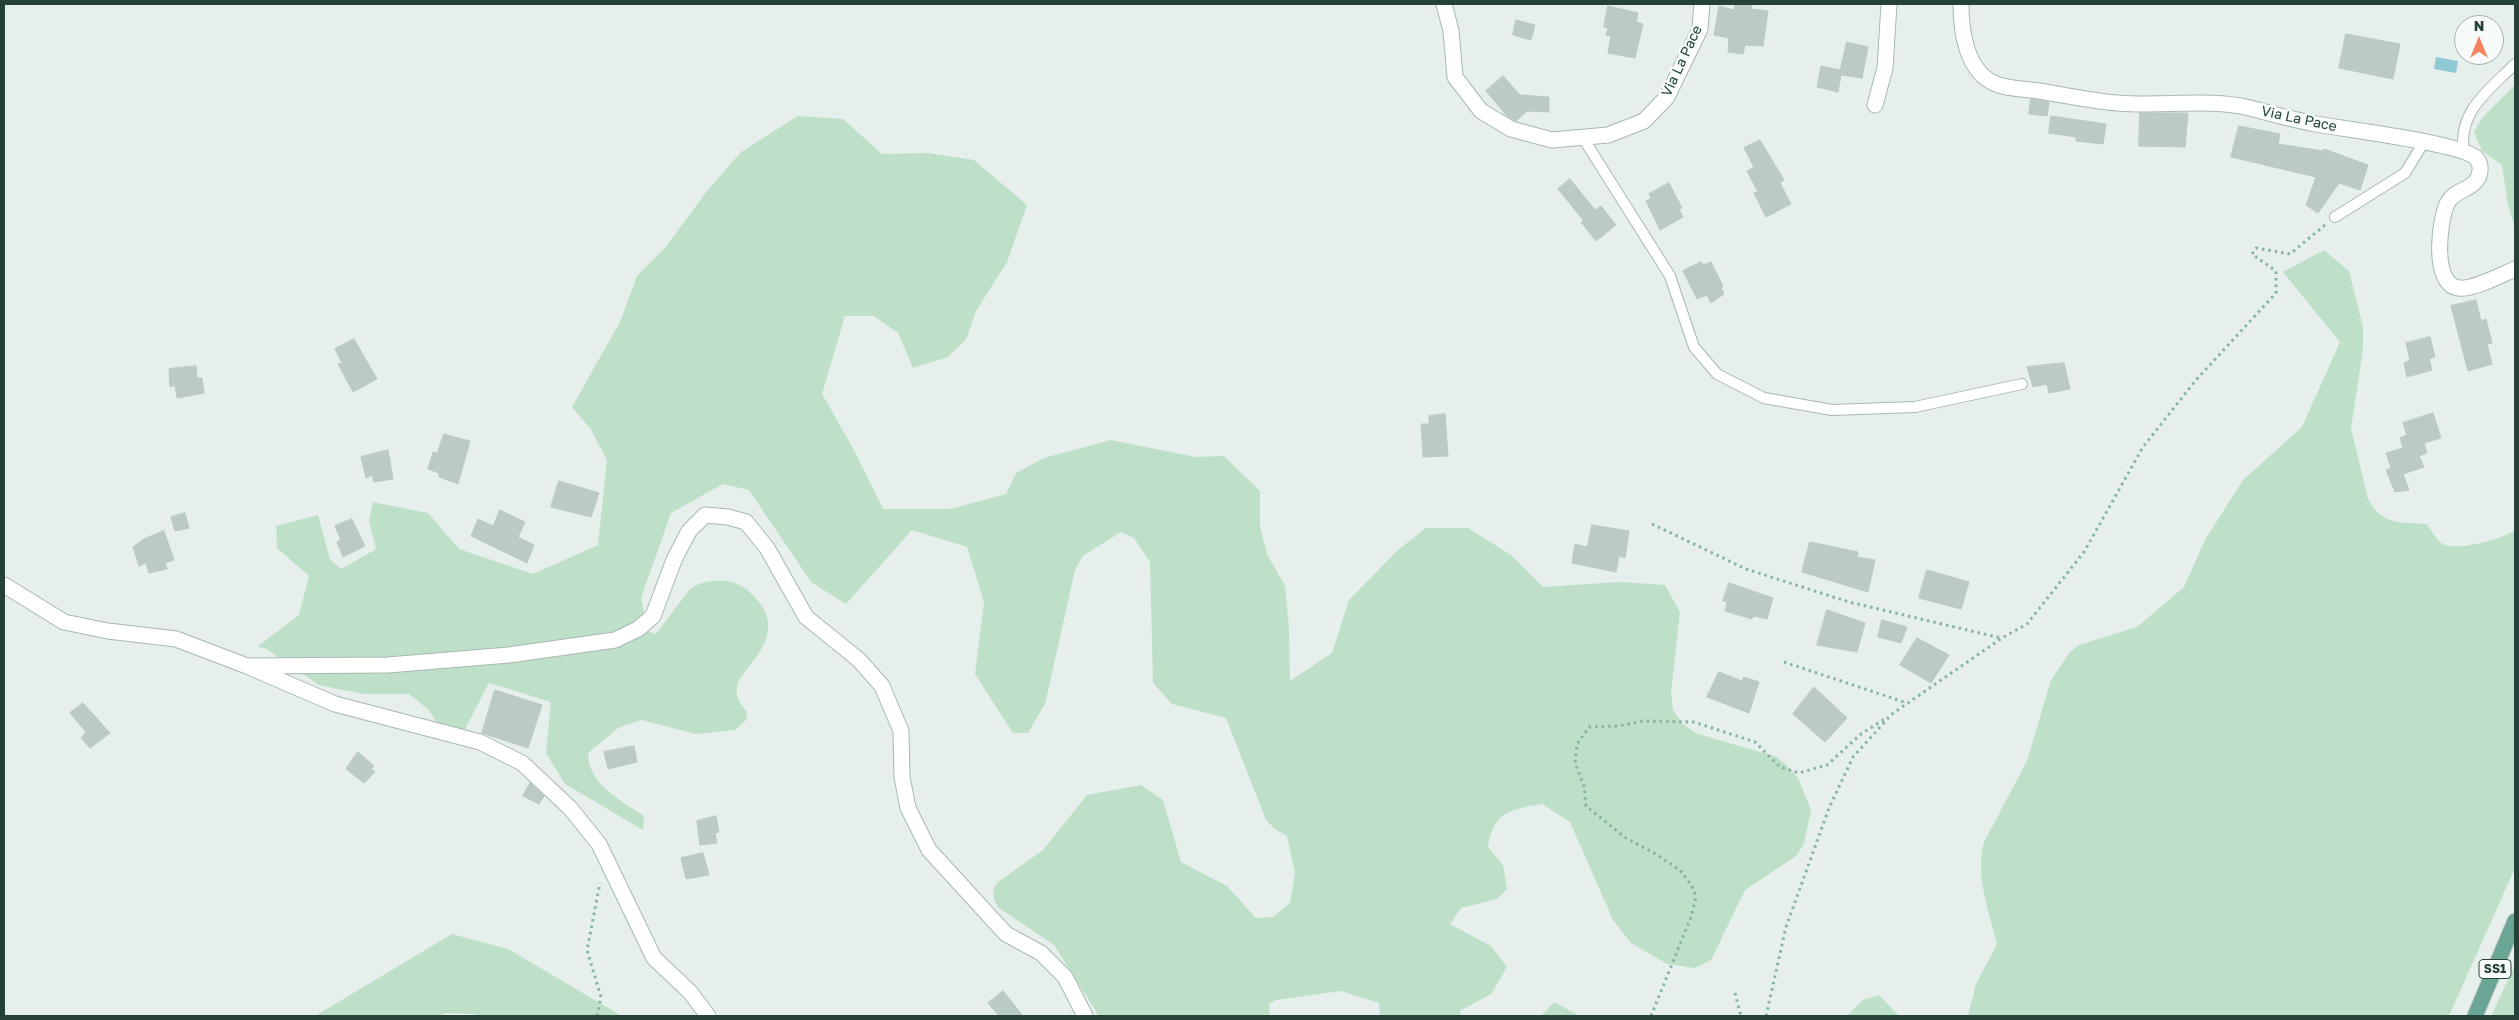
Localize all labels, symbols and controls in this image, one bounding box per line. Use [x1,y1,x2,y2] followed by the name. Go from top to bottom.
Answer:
[2454,15,2504,65] north arrow
[2474,17,2484,34] text: N
[1658,23,1706,99] street label: Via La Pace
[2260,103,2338,135] street label: Via La Pace
[2479,960,2511,979] road number: SS1

